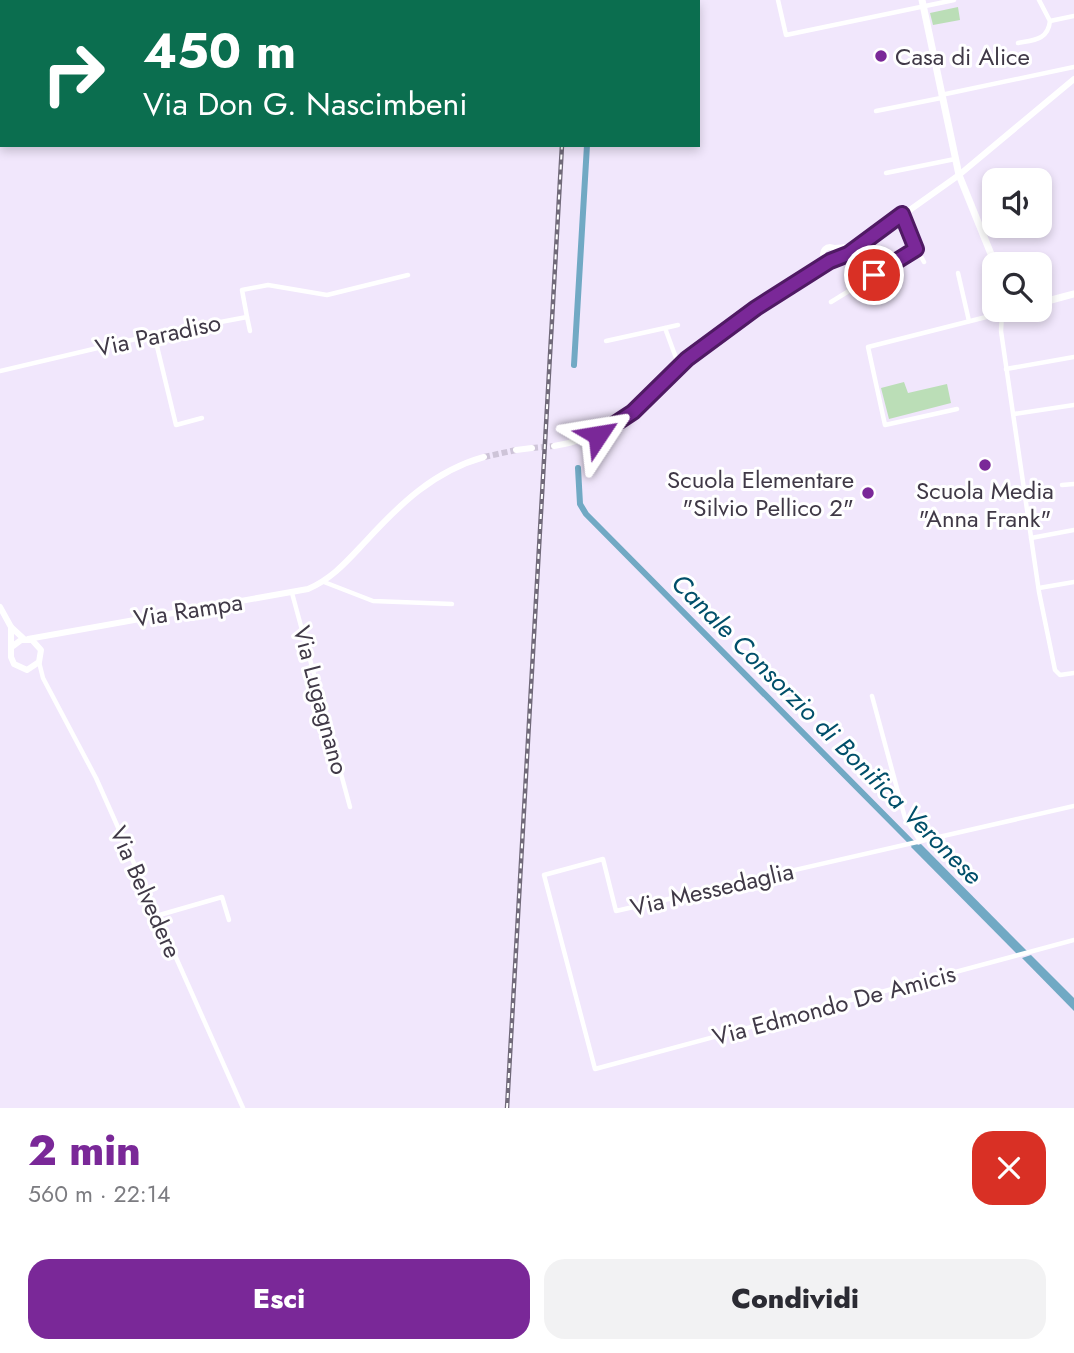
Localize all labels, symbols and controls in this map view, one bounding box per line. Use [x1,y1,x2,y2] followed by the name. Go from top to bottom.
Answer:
[143,16,296,86] text: 450 m
[28,28,119,119] icon: right
[895,39,1030,74] place label: Casa di Alice
[873,48,889,64] marker: Casa di Alice
[143,81,468,127] text: Via Don G. Nascimbeni
[982,168,1052,322] map controls
[982,168,1052,238] button: sound
[844,245,904,305] pin
[982,252,1052,322] button: search
[855,256,893,294] icon: arrive
[92,305,224,365] street label: Via Paradiso
[561,398,635,472] position arrow
[977,457,993,473] marker: Scuola Media "Anna Frank"
[667,462,854,525] place label: Scuola Elementare "Silvio Pellico 2"
[916,473,1054,536] place label: Scuola Media "Anna Frank"
[860,485,876,501] marker: Scuola Elementare "Silvio Pellico 2"
[663,565,991,893] water label: Canale Consorzio di Bonifica Veronese
[131,584,245,636] street label: Via Rampa
[284,622,358,778] street label: Via Lugagnano
[101,821,191,963] street label: Via Belvedere
[627,853,797,925] street label: Via Messedaglia
[709,956,959,1054] street label: Via Edmondo De Amicis
[28,1120,141,1181] text: 2 min
[972,1131,1046,1205] button: close
[28,1177,170,1211] text: 560 m · 22:14
[28,1259,530,1339] button: Esci
[544,1259,1046,1339] button: Condividi

